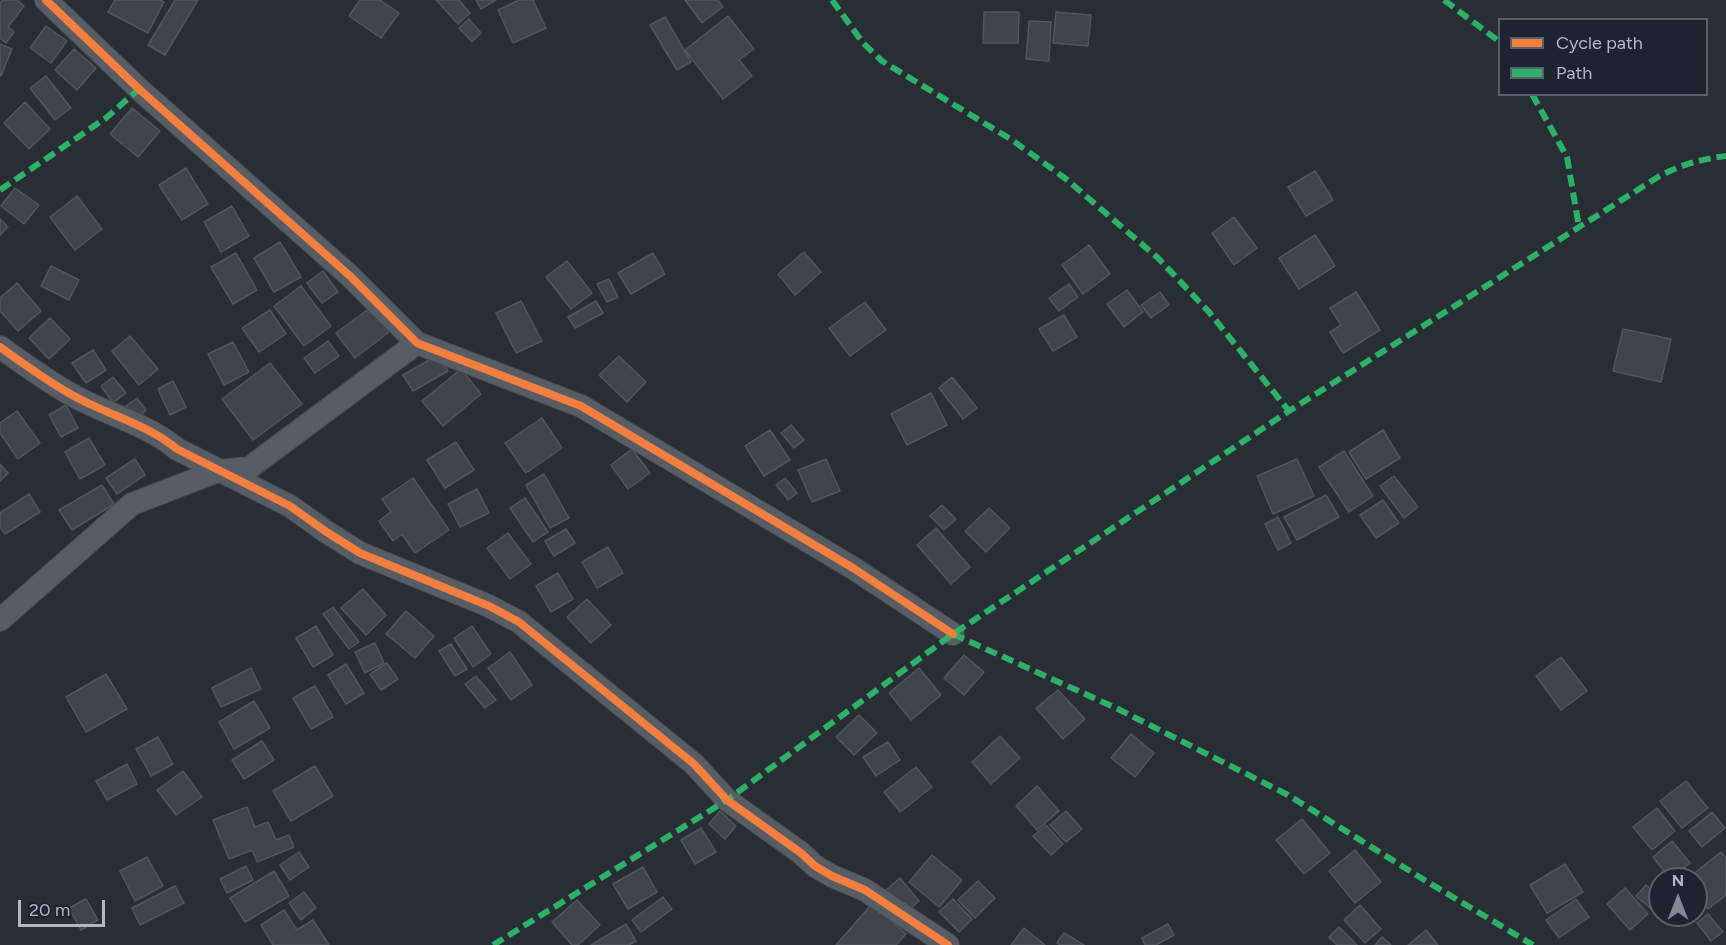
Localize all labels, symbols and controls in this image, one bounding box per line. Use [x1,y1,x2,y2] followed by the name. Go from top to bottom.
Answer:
[1498,18,1708,96] legend
[1556,32,1643,54] text: Cycle path
[1556,62,1592,84] text: Path
[1648,867,1708,927] north arrow
[1672,871,1684,890] text: N
[21,888,108,926] scale bar
[29,899,70,921] text: 20 m

